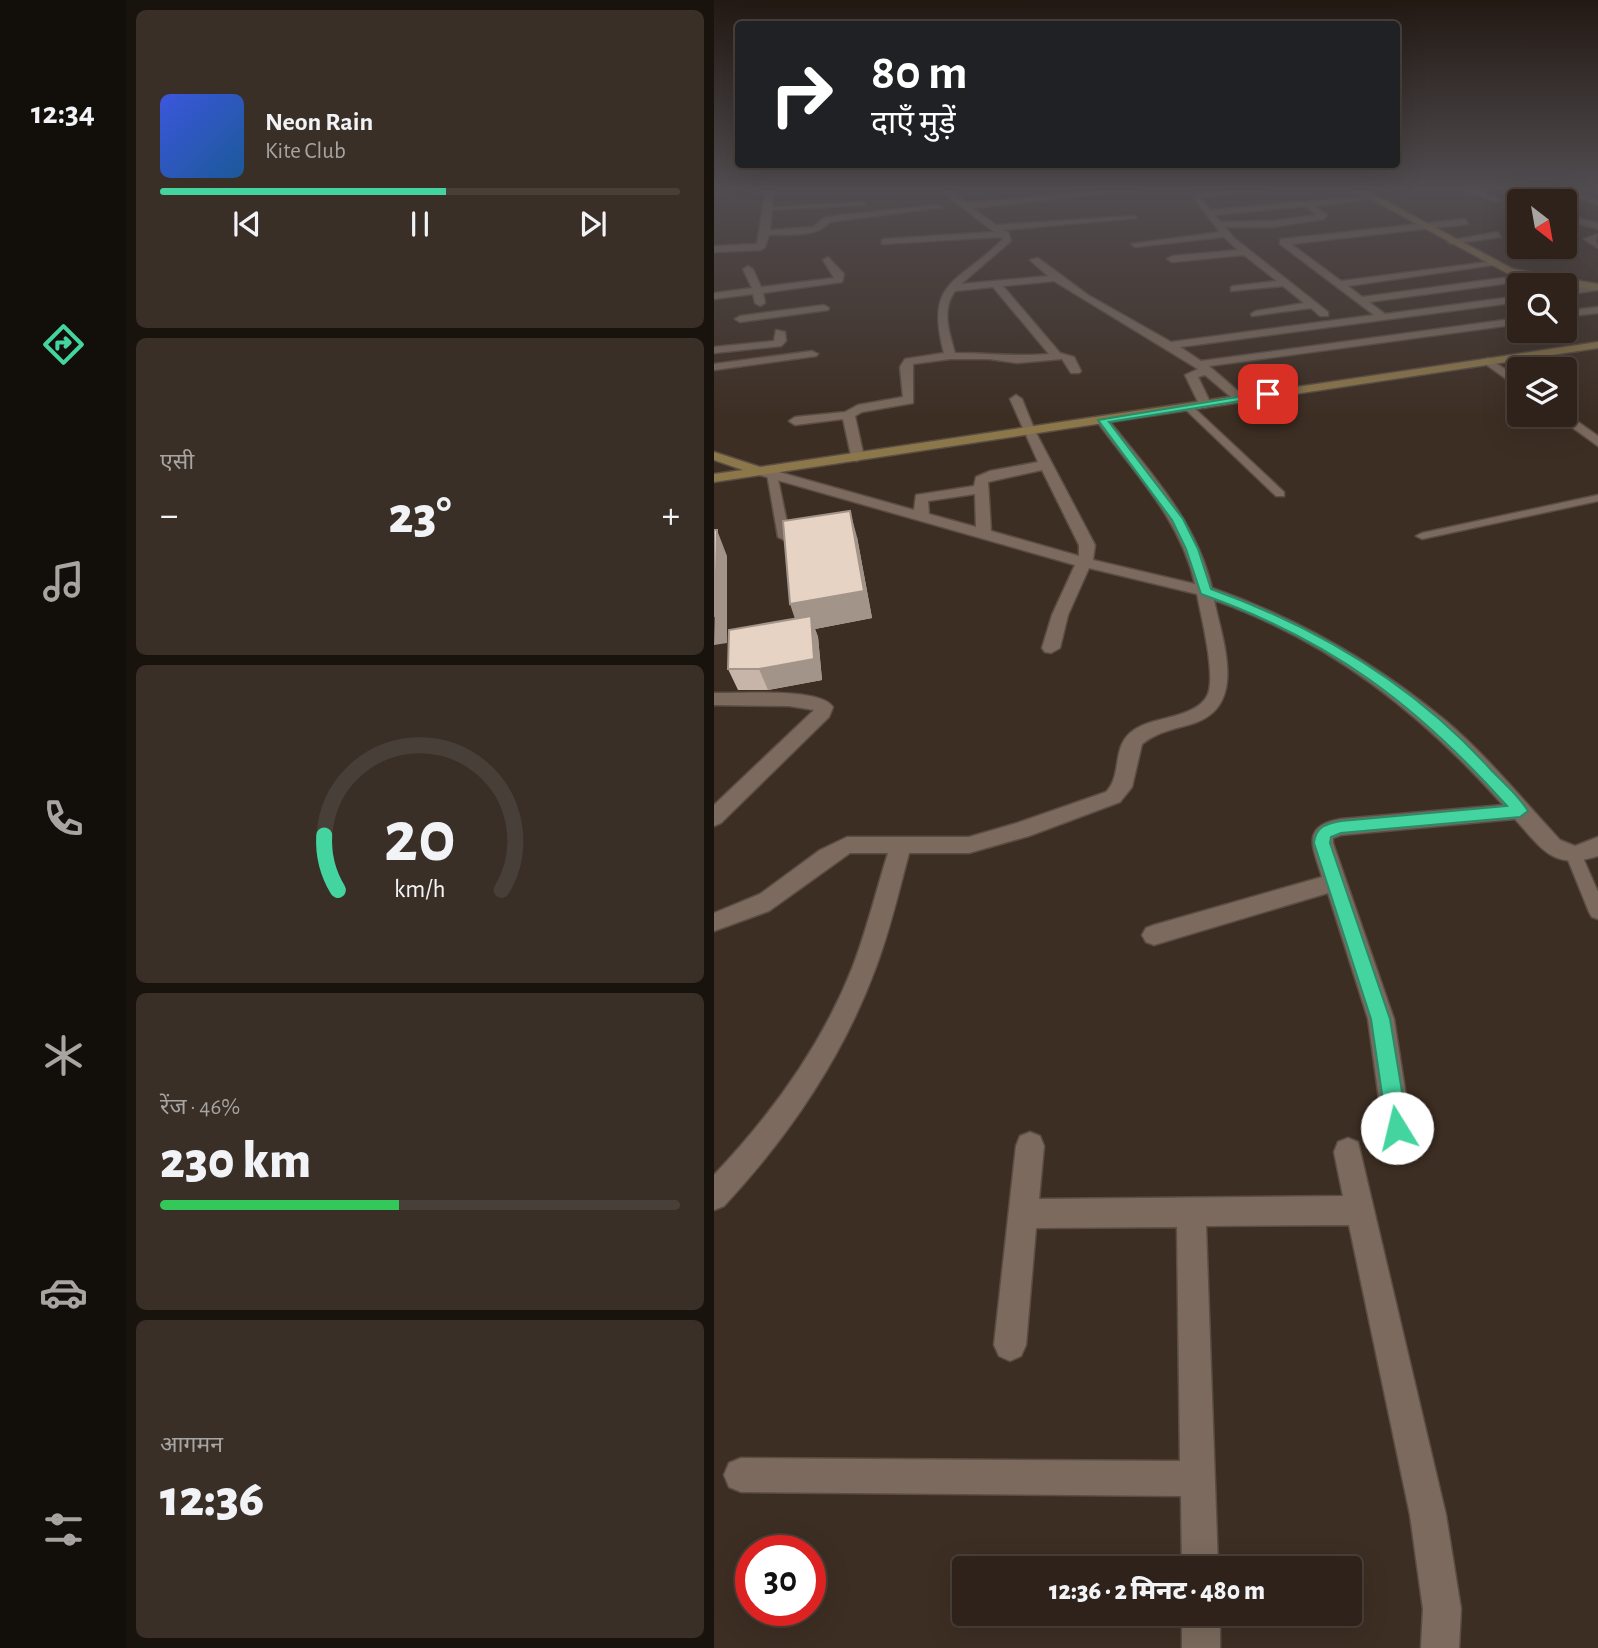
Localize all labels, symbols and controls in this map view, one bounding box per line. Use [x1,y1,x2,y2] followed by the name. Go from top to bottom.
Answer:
[756,49,847,140] icon: right
[871,49,968,98] text: 80 m
[31,97,95,129] text: 12:34
[871,107,956,139] text: दाएँ मुड़ें
[265,109,373,135] text: Neon Rain
[265,140,346,163] text: Kite Club
[1507,189,1577,259] north arrow
[1507,189,1577,427] map controls
[228,205,266,243] icon: previous
[401,205,439,243] icon: pause
[574,205,612,243] icon: next
[1507,273,1577,343] button: search
[39,320,88,369] icon: directions
[1507,357,1577,427] button: layers
[1238,364,1298,424] pin
[1249,375,1287,413] icon: arrive
[160,451,194,474] text: एसी
[389,490,451,542] text: 23°
[160,497,178,535] text: −
[662,497,680,535] text: +
[39,557,88,606] icon: music
[39,794,88,843] icon: phone
[384,802,456,875] text: 20
[394,877,446,902] text: km/h
[39,1031,88,1080] icon: climate
[1360,1091,1434,1165] position arrow
[160,1096,240,1119] text: रेंज · 46%
[160,1135,311,1187] text: 230 km
[39,1268,88,1317] icon: car
[160,1434,223,1457] text: आगमन
[160,1473,264,1525] text: 12:36
[39,1505,88,1554] icon: filters
[735,1535,826,1626] speed limit sign: 30
[1049,1578,1265,1604] text: 12:36 · 2 मिनट · 480 m

